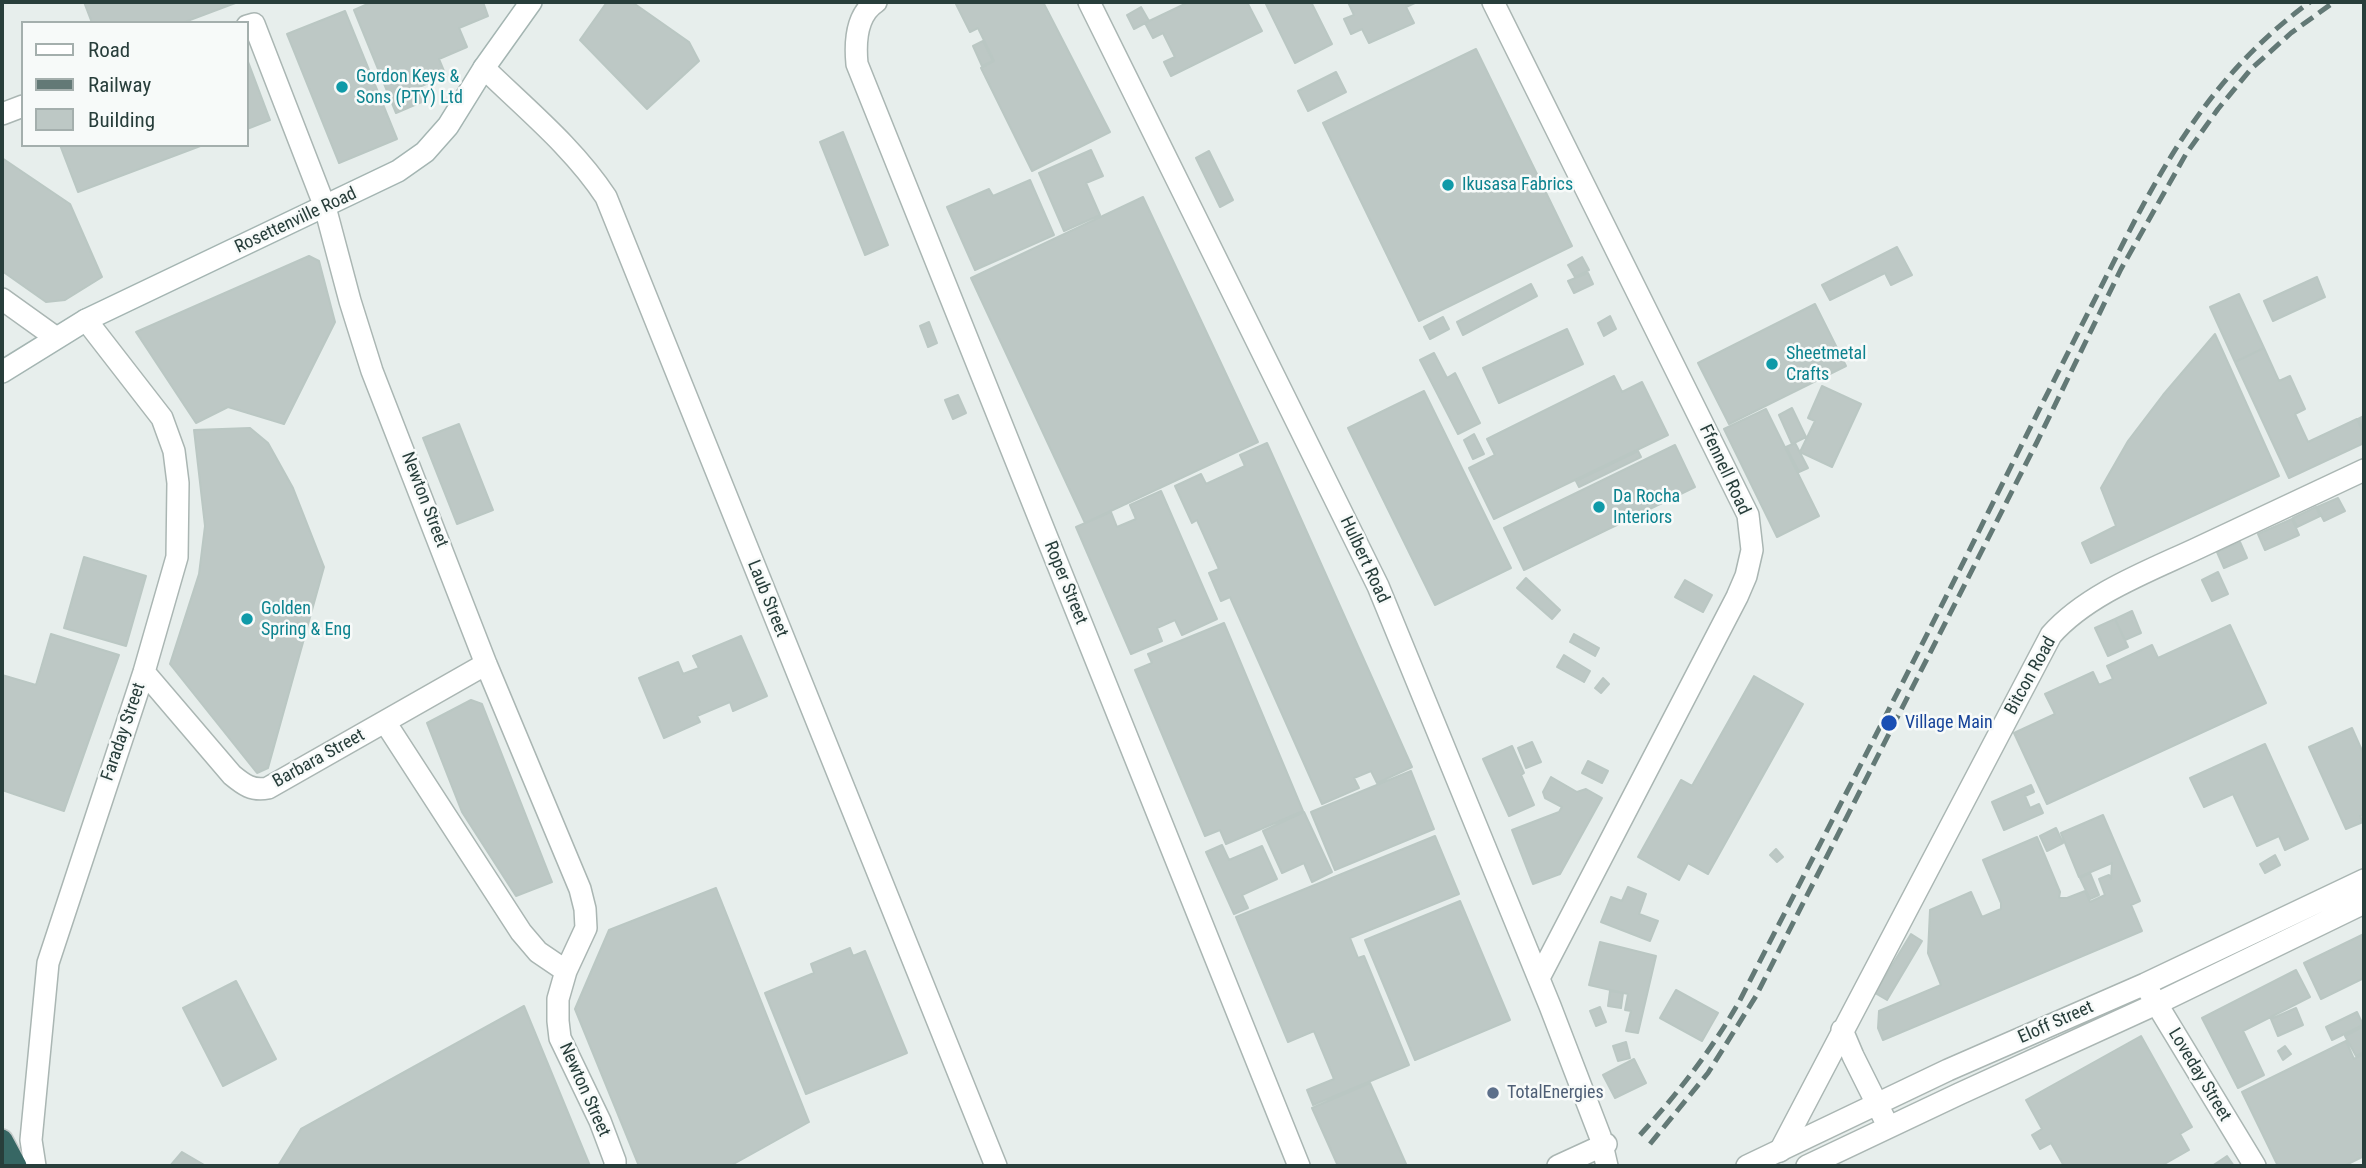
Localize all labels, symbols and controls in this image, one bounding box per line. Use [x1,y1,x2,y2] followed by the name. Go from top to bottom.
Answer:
[21,21,248,147] legend
[88,38,130,62] text: Road
[356,66,463,108] place label: Gordon Keys & Sons (PTY) Ltd
[88,73,151,97] text: Railway
[334,79,350,95] marker: Gordon Keys & Sons (PTY) Ltd
[88,108,155,132] text: Building
[1462,174,1573,196] place label: Ikusasa Fabrics
[1440,177,1456,193] marker: Ikusasa Fabrics
[232,183,360,259] street label: Rosettenville Road
[1786,343,1866,386] place label: Sheetmetal Crafts
[1764,356,1780,372] marker: Sheetmetal Crafts
[1694,421,1754,519] street label: Ffennell Road
[396,449,452,551] street label: Newton Street
[1613,486,1680,528] place label: Da Rocha Interiors
[1591,499,1607,515] marker: Da Rocha Interiors
[1335,513,1393,607] street label: Hulbert Road
[1039,538,1091,628] street label: Roper Street
[742,557,792,641] street label: Laub Street
[261,598,351,640] place label: Golden Spring & Eng
[239,611,255,627] marker: Golden Spring & Eng
[2001,633,2061,719] street label: Bitcon Road
[97,680,151,784] street label: Faraday Street
[1905,712,1993,734] place label: Village Main
[1879,713,1899,733] marker: Village Main
[269,725,369,793] street label: Barbara Street
[2015,997,2097,1049] street label: Eloff Street
[2163,1025,2235,1125] street label: Loveday Street
[554,1040,614,1140] street label: Newton Street
[1507,1082,1604,1104] place label: TotalEnergies
[1485,1085,1501,1101] marker: TotalEnergies

